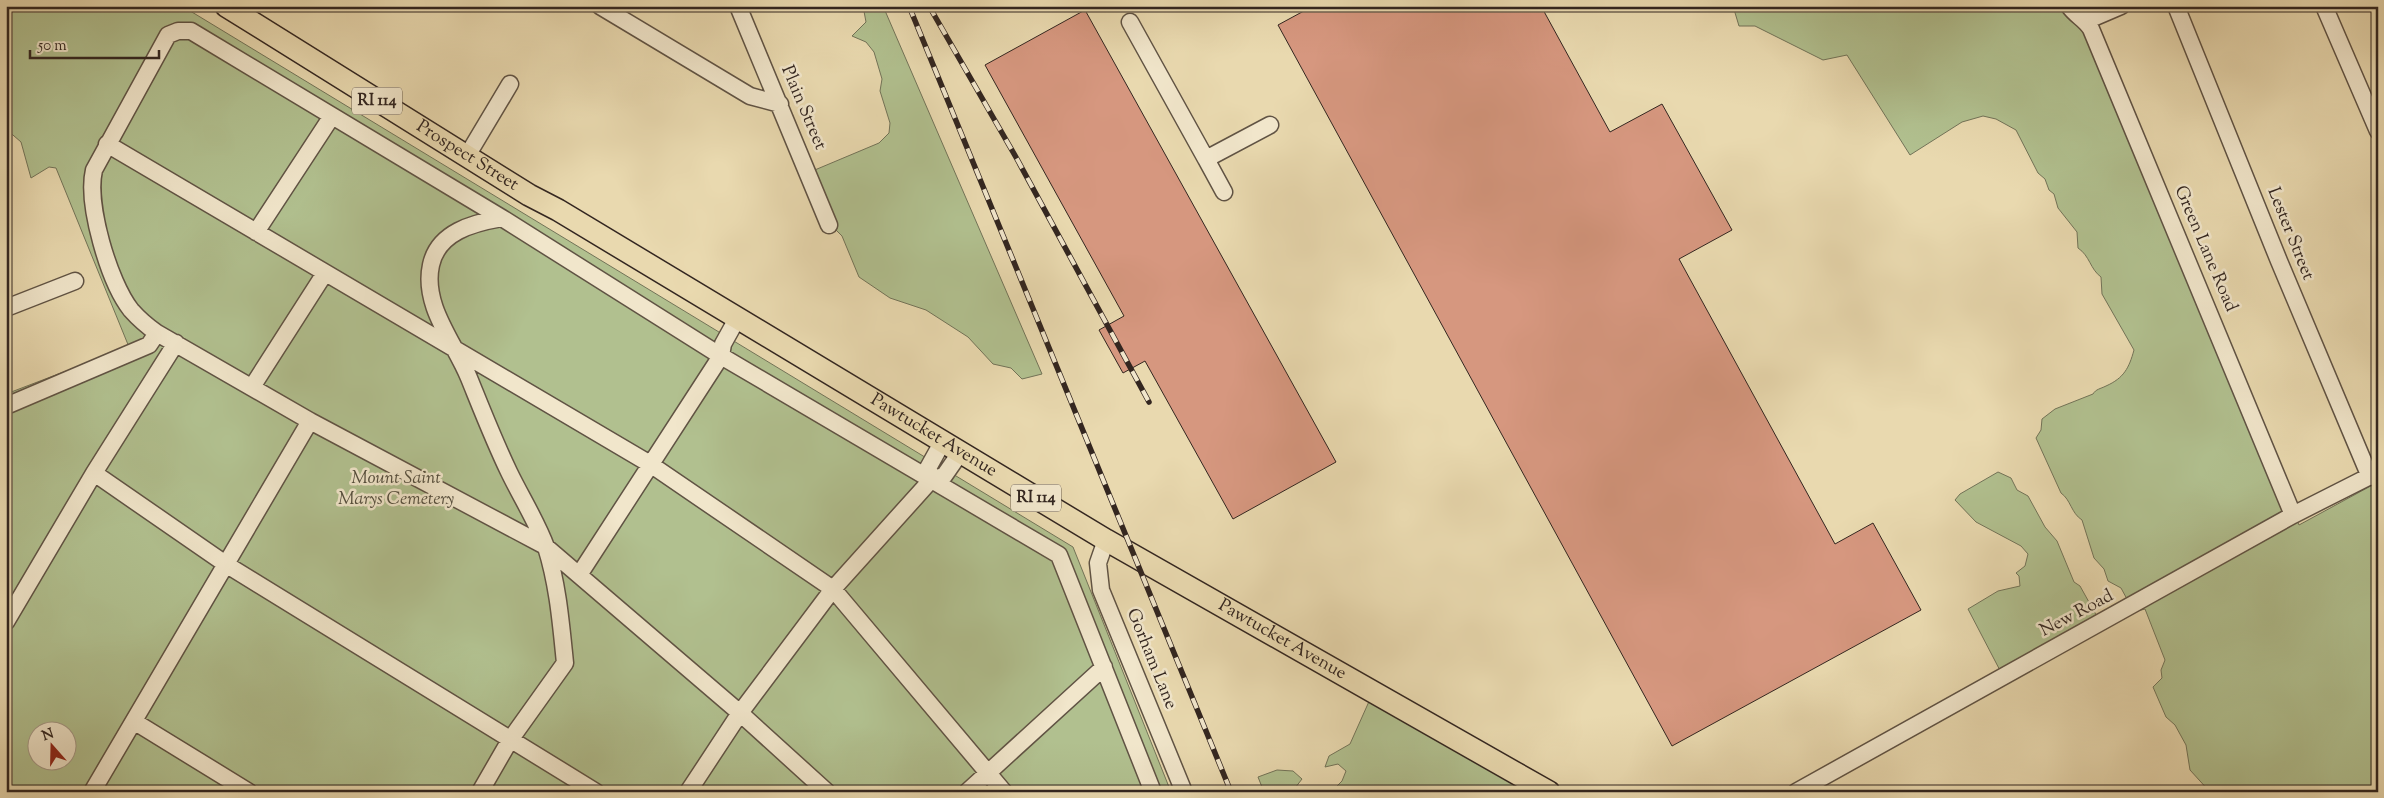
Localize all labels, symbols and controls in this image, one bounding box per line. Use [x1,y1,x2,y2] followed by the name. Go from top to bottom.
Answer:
[30,28,159,60] scale bar
[37,36,67,57] text: 50 m
[774,62,832,154] street label: Plain Street
[352,88,402,114] road number: RI 114
[411,114,523,198] street label: Prospect Street
[2167,182,2243,316] street label: Green Lane Road
[2260,184,2320,284] street label: Lester Street
[865,388,1002,484] street label: Pawtucket Avenue
[338,466,454,513] park label: Mount Saint Marys Cemetery
[1011,484,1061,512] road number: RI 114
[2036,584,2118,644] street label: New Road
[1213,593,1351,687] street label: Pawtucket Avenue
[1119,605,1183,713] street label: Gorham Lane
[28,720,78,770] north arrow
[40,724,57,747] text: N

